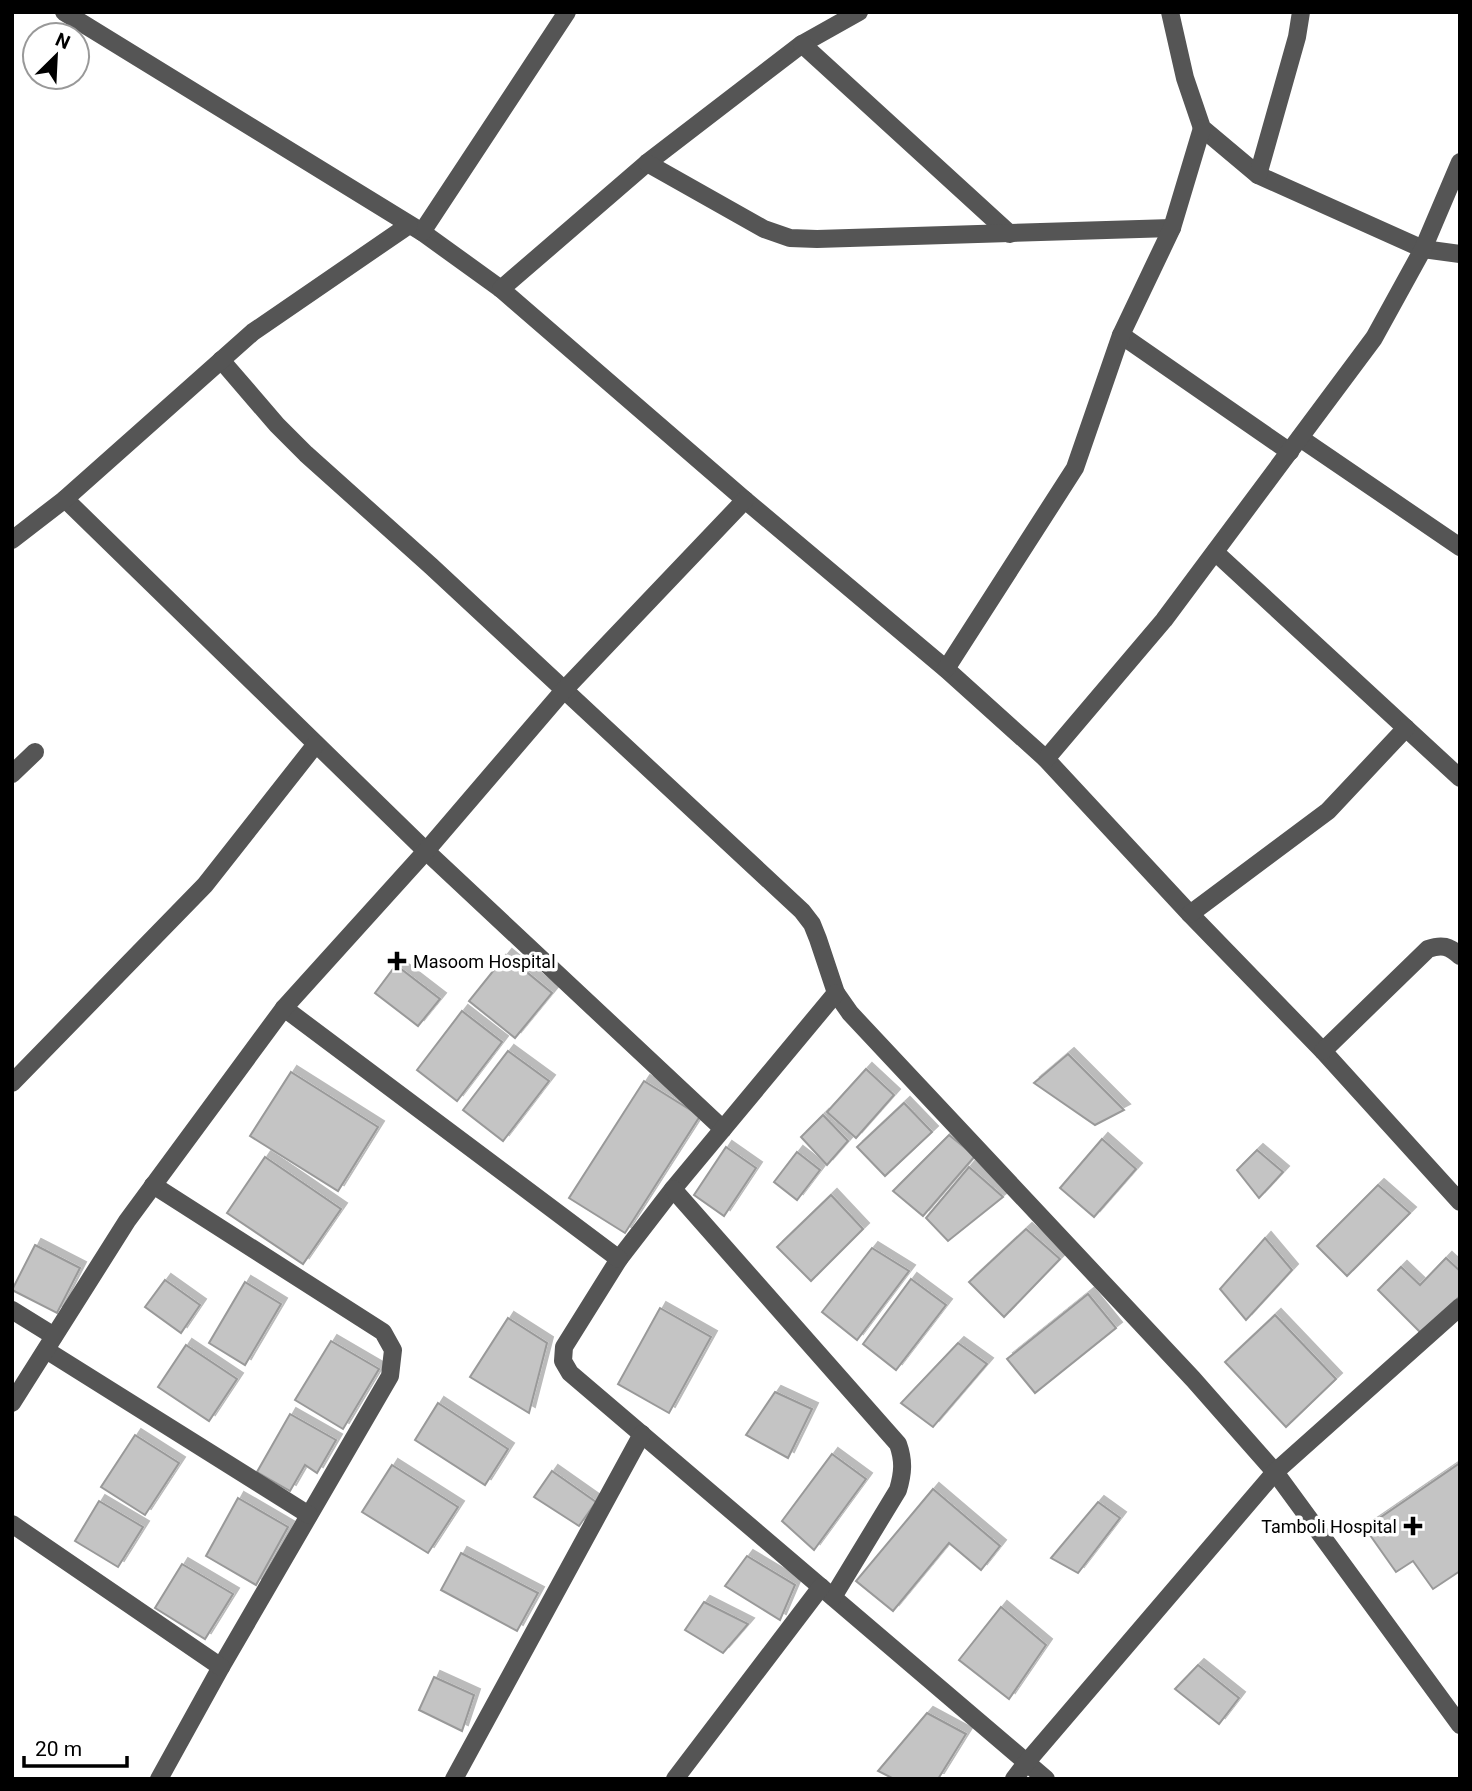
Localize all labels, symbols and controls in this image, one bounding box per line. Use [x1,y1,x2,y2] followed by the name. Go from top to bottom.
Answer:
[21,21,91,91] north arrow
[52,28,74,54] text: N
[387,951,407,971] marker: Masoom Hospital
[413,951,556,972] place label: Masoom Hospital
[1261,1516,1397,1537] place label: Tamboli Hospital
[1403,1516,1423,1536] marker: Tamboli Hospital
[24,1724,128,1768] scale bar
[35,1737,82,1761] text: 20 m

